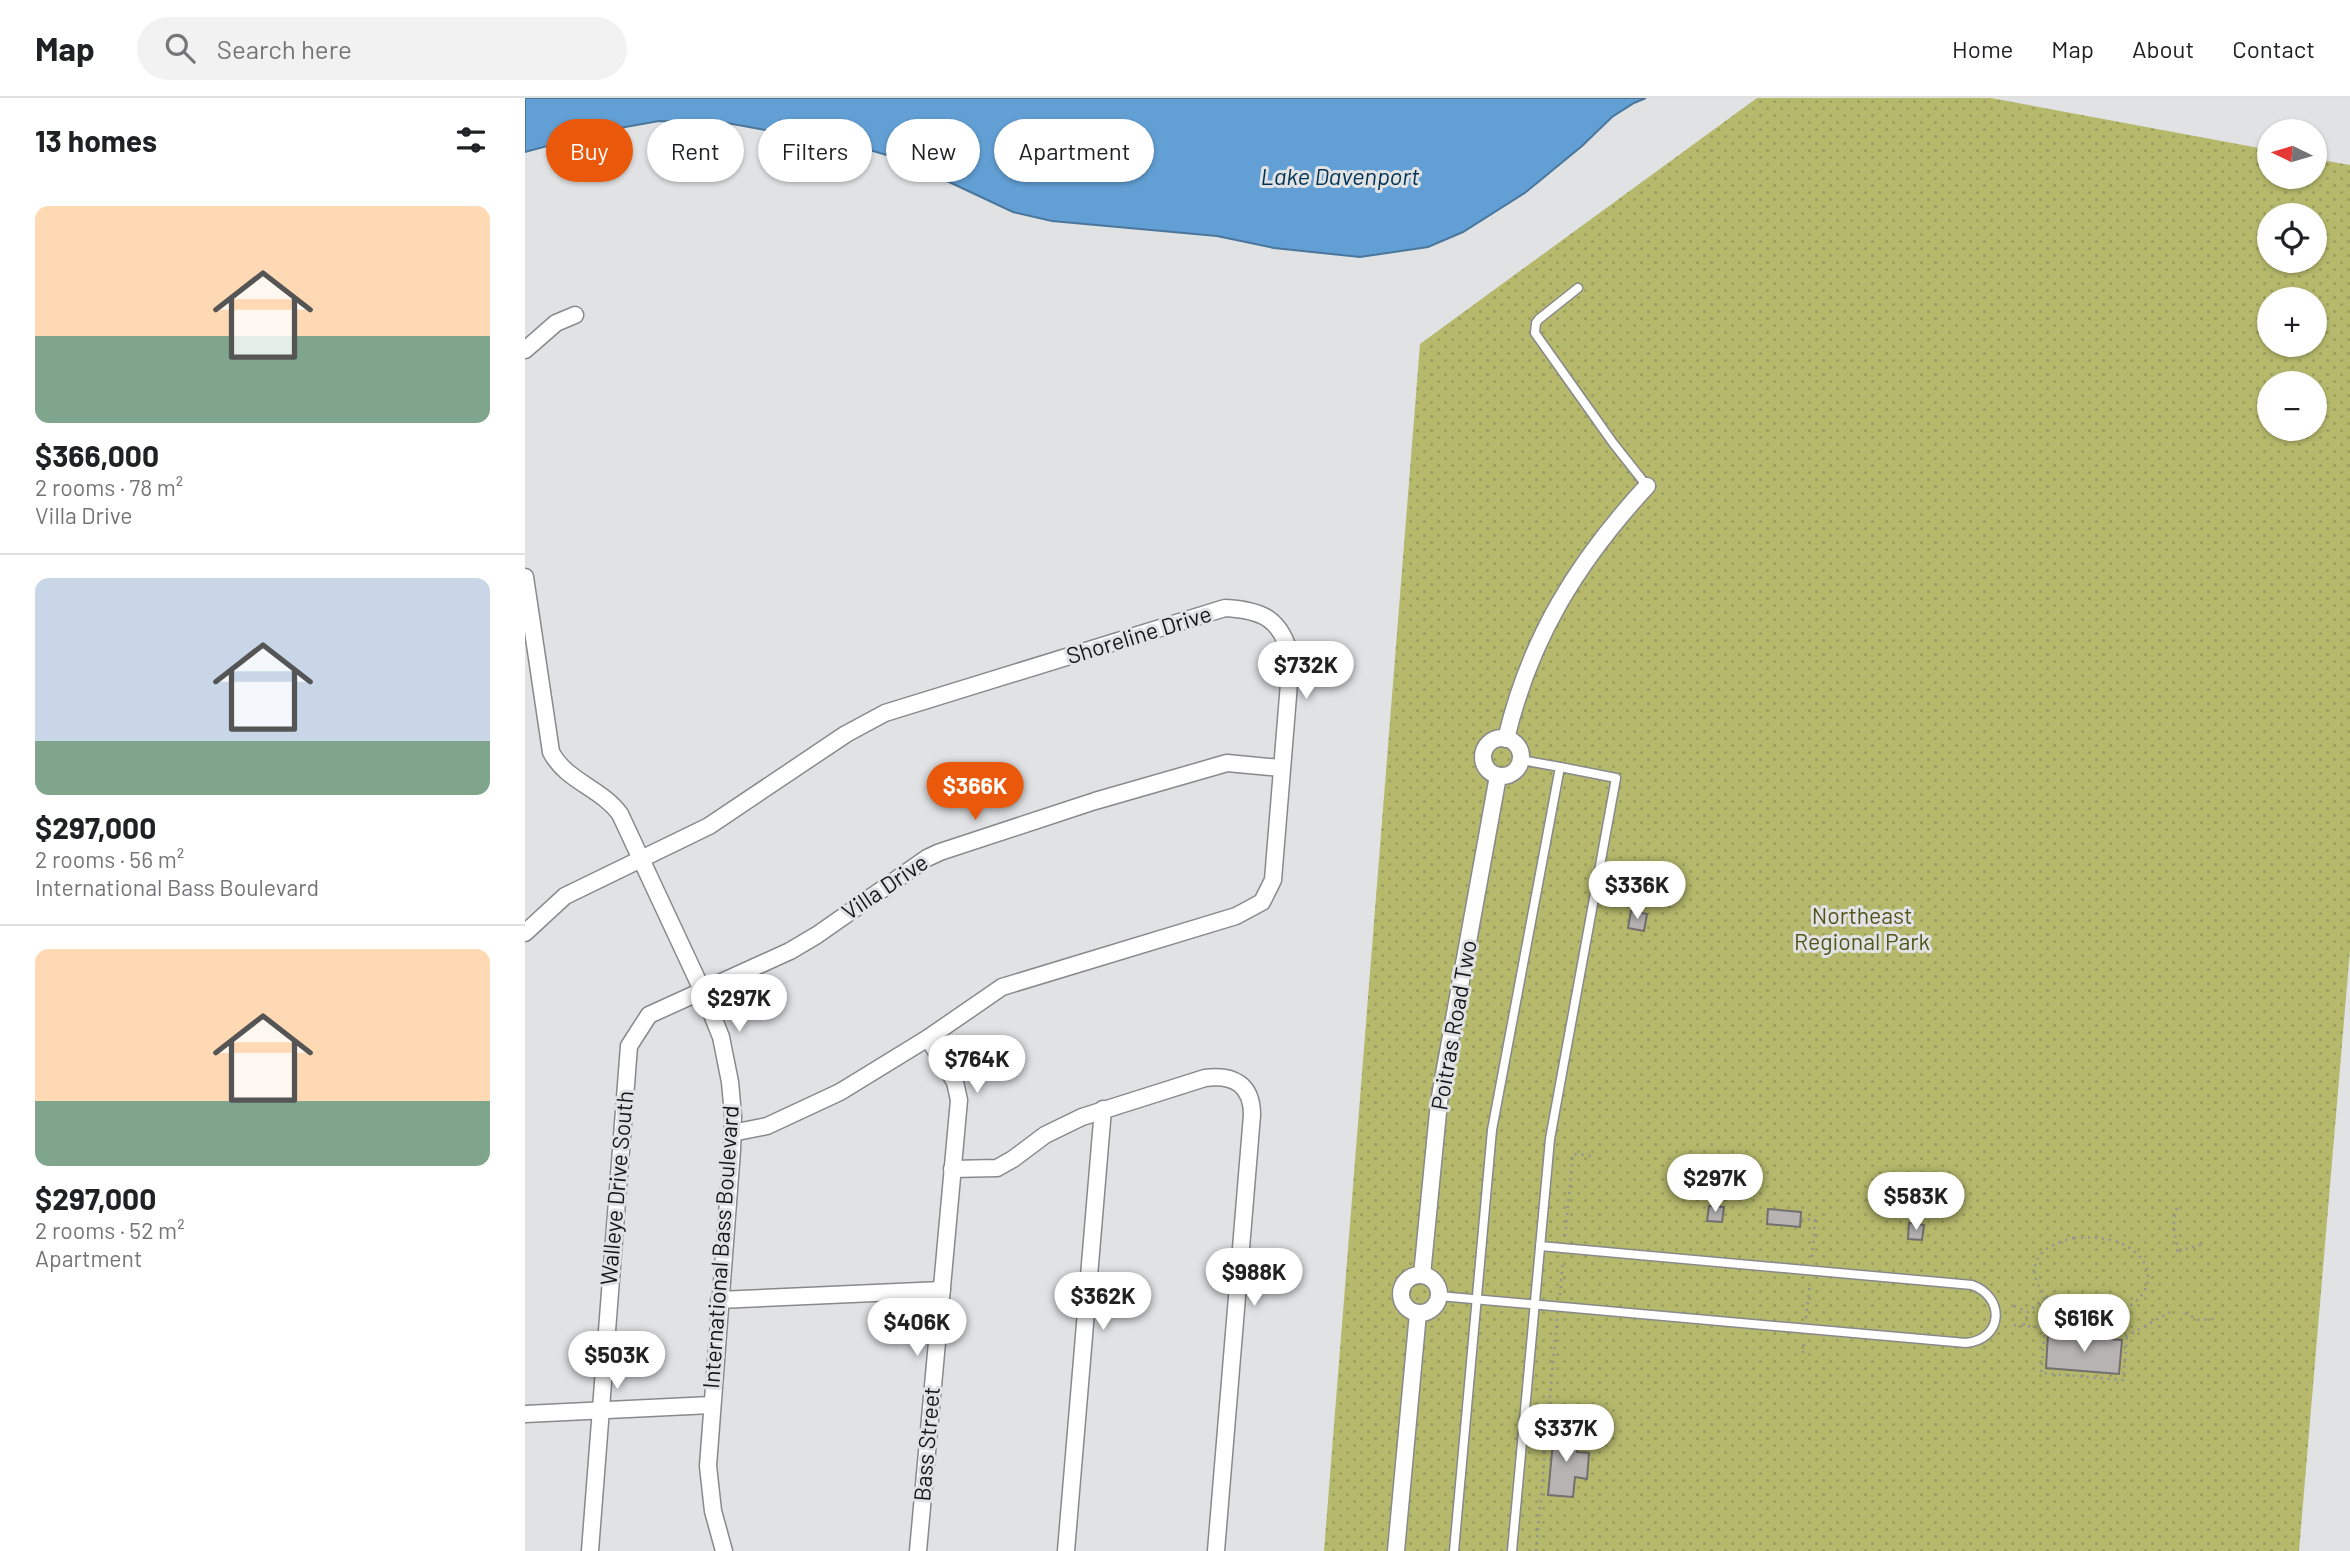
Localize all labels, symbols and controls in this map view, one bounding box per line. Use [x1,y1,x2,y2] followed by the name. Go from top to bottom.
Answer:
[137,17,627,80] search box
[35,28,95,68] text: Map
[161,29,199,67] icon: search
[217,33,352,64] text: Search here
[1952,34,2013,63] text: Home
[2051,34,2094,63] text: Map
[2132,34,2194,63] text: About
[2232,34,2315,63] text: Contact
[546,119,633,182] chip: Buy
[647,119,744,182] chip: Rent
[758,119,872,182] chip: Filters
[886,119,980,182] chip: New
[994,119,1154,182] chip: Apartment
[2257,119,2327,189] north arrow
[2257,119,2327,441] map controls
[452,121,490,159] icon: filters
[35,122,157,158] text: 13 homes
[1260,161,1420,190] water label: Lake Davenport
[2257,203,2327,273] button: locate
[200,252,326,378] icon: home
[2257,287,2327,357] button: +
[2257,371,2327,441] button: −
[35,437,159,473] text: $366,000
[35,473,183,501] text: 2 rooms · 78 m²
[35,501,133,529] text: Villa Drive
[1063,599,1215,669] street label: Shoreline Drive
[200,624,326,750] icon: home
[1257,642,1355,701] pin: $732K
[1274,650,1338,678] text: $732K
[926,762,1024,822] pin: $366K
[943,771,1007,799] text: $366K
[35,809,156,845] text: $297,000
[35,845,184,873] text: 2 rooms · 56 m²
[836,847,933,925] street label: Villa Drive
[1588,862,1686,921] pin: $336K
[1605,870,1669,898] text: $336K
[35,873,319,901] text: International Bass Boulevard
[1794,901,1930,955] park label: Northeast Regional Park
[1424,938,1482,1112] street label: Poitras Road Two
[690,974,788,1034] pin: $297K
[707,983,771,1011] text: $297K
[200,995,326,1121] icon: home
[928,1035,1026,1095] pin: $764K
[944,1044,1010,1072] text: $764K
[594,1089,638,1286] street label: Walleye Drive South
[696,1104,744,1390] street label: International Bass Boulevard
[1666,1154,1764,1214] pin: $297K
[1683,1163,1747,1191] text: $297K
[1867,1172,1965,1232] pin: $583K
[35,1180,156,1216] text: $297,000
[1884,1181,1948,1209] text: $583K
[35,1216,185,1244] text: 2 rooms · 52 m²
[35,1244,142,1272] text: Apartment
[1205,1248,1303,1308] pin: $988K
[1222,1257,1286,1285] text: $988K
[1054,1272,1152,1332] pin: $362K
[1070,1281,1136,1309] text: $362K
[2035,1294,2133,1354] pin: $616K
[868,1298,966,1358] pin: $406K
[2054,1303,2114,1331] text: $616K
[884,1307,950,1335] text: $406K
[568,1332,666,1391] pin: $503K
[584,1340,650,1368] text: $503K
[907,1385,945,1503] street label: Bass Street
[1517,1404,1615,1464] pin: $337K
[1534,1413,1598,1441] text: $337K

